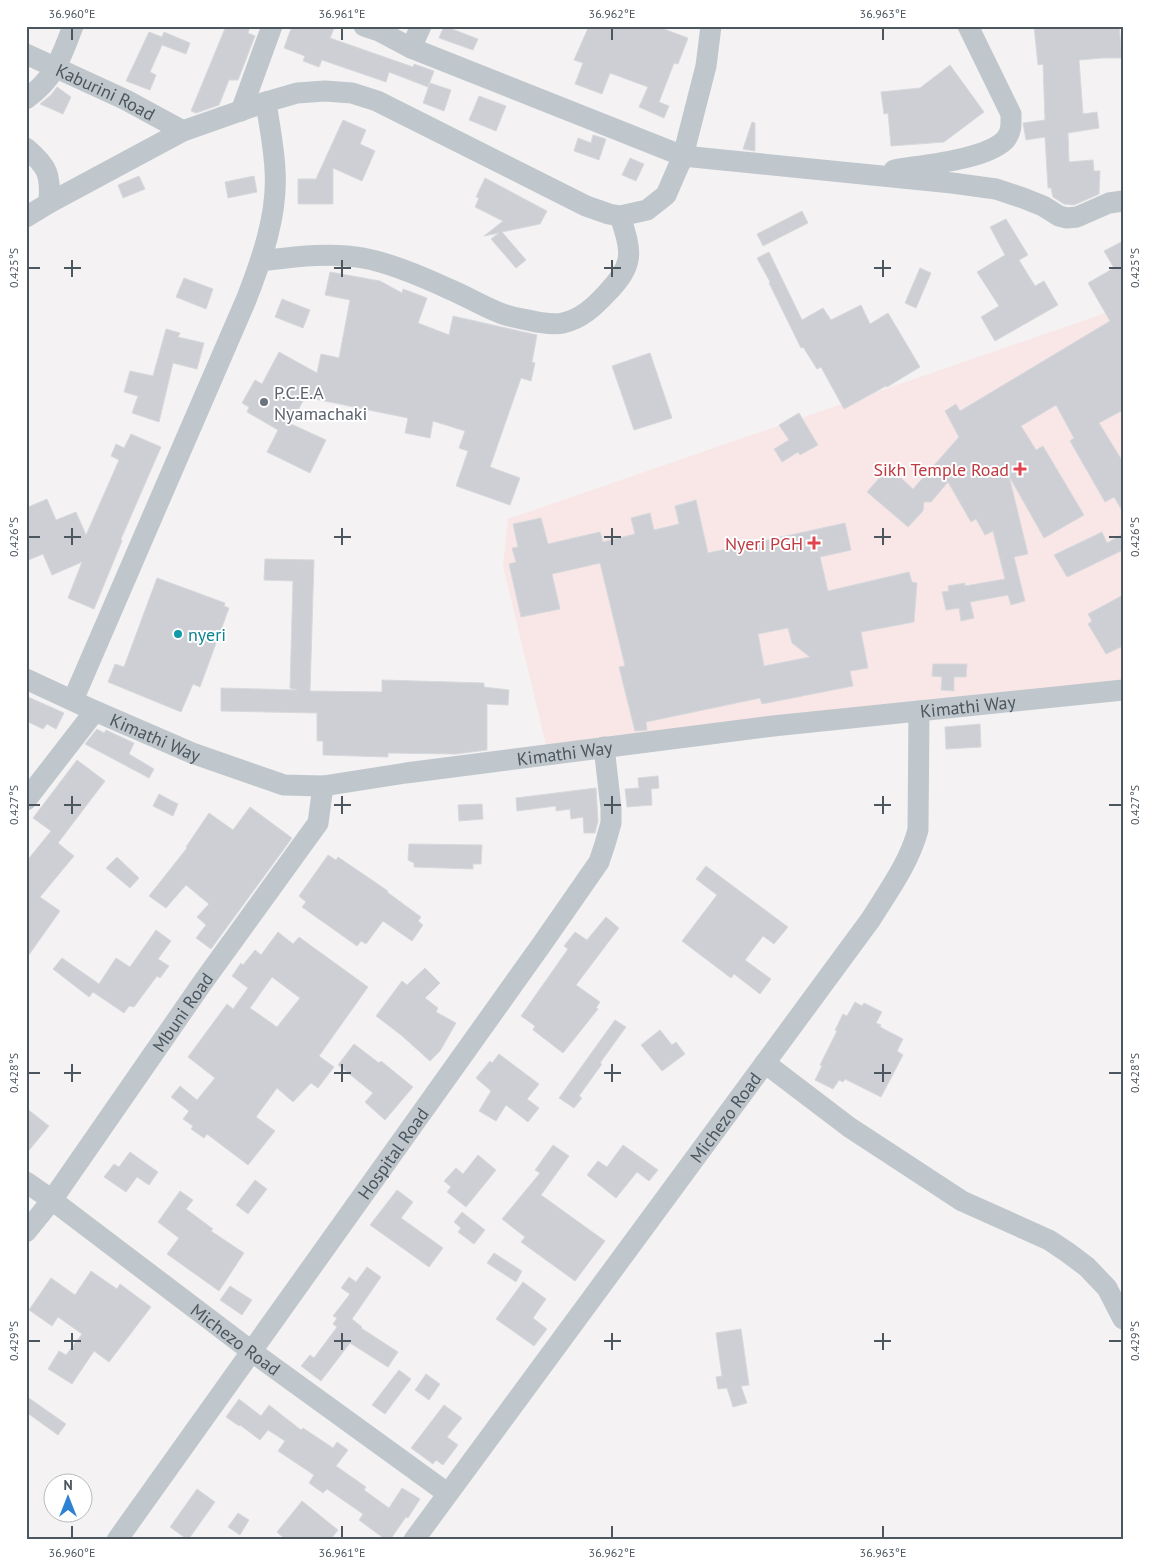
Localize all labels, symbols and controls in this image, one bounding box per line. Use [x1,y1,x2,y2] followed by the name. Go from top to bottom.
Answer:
[49,6,95,21] text: 36.960°E
[319,6,365,21] text: 36.961°E
[589,6,635,21] text: 36.962°E
[860,6,906,21] text: 36.963°E
[52,58,159,125] street label: Kaburini Road
[6,248,21,288] text: 0.425°S
[1127,248,1142,288] text: 0.425°S
[274,381,367,425] place label: P.C.E.A Nyamachaki
[258,396,270,408] marker: P.C.E.A Nyamachaki
[873,458,1009,481] place label: Sikh Temple Road
[1013,462,1027,476] marker: Sikh Temple Road
[6,517,21,557] text: 0.426°S
[1127,517,1142,557] text: 0.426°S
[725,532,803,555] place label: Nyeri PGH
[807,536,821,550] marker: Nyeri PGH
[188,623,226,646] place label: nyeri
[172,628,184,640] marker: nyeri
[919,690,1017,722] street label: Kimathi Way
[107,708,204,767] street label: Kimathi Way
[515,735,614,770] street label: Kimathi Way
[6,785,21,825] text: 0.427°S
[1127,785,1142,825] text: 0.427°S
[147,968,218,1056] street label: Mbuni Road
[6,1053,21,1093] text: 0.428°S
[1127,1053,1142,1093] text: 0.428°S
[684,1067,766,1167] street label: Michezo Road
[352,1103,433,1204] street label: Hospital Road
[186,1298,285,1380] street label: Michezo Road
[6,1321,21,1361] text: 0.429°S
[1127,1321,1142,1361] text: 0.429°S
[42,1474,92,1524] north arrow
[63,1476,73,1494] text: N
[49,1545,95,1560] text: 36.960°E
[319,1545,365,1560] text: 36.961°E
[589,1545,635,1560] text: 36.962°E
[860,1545,906,1560] text: 36.963°E

